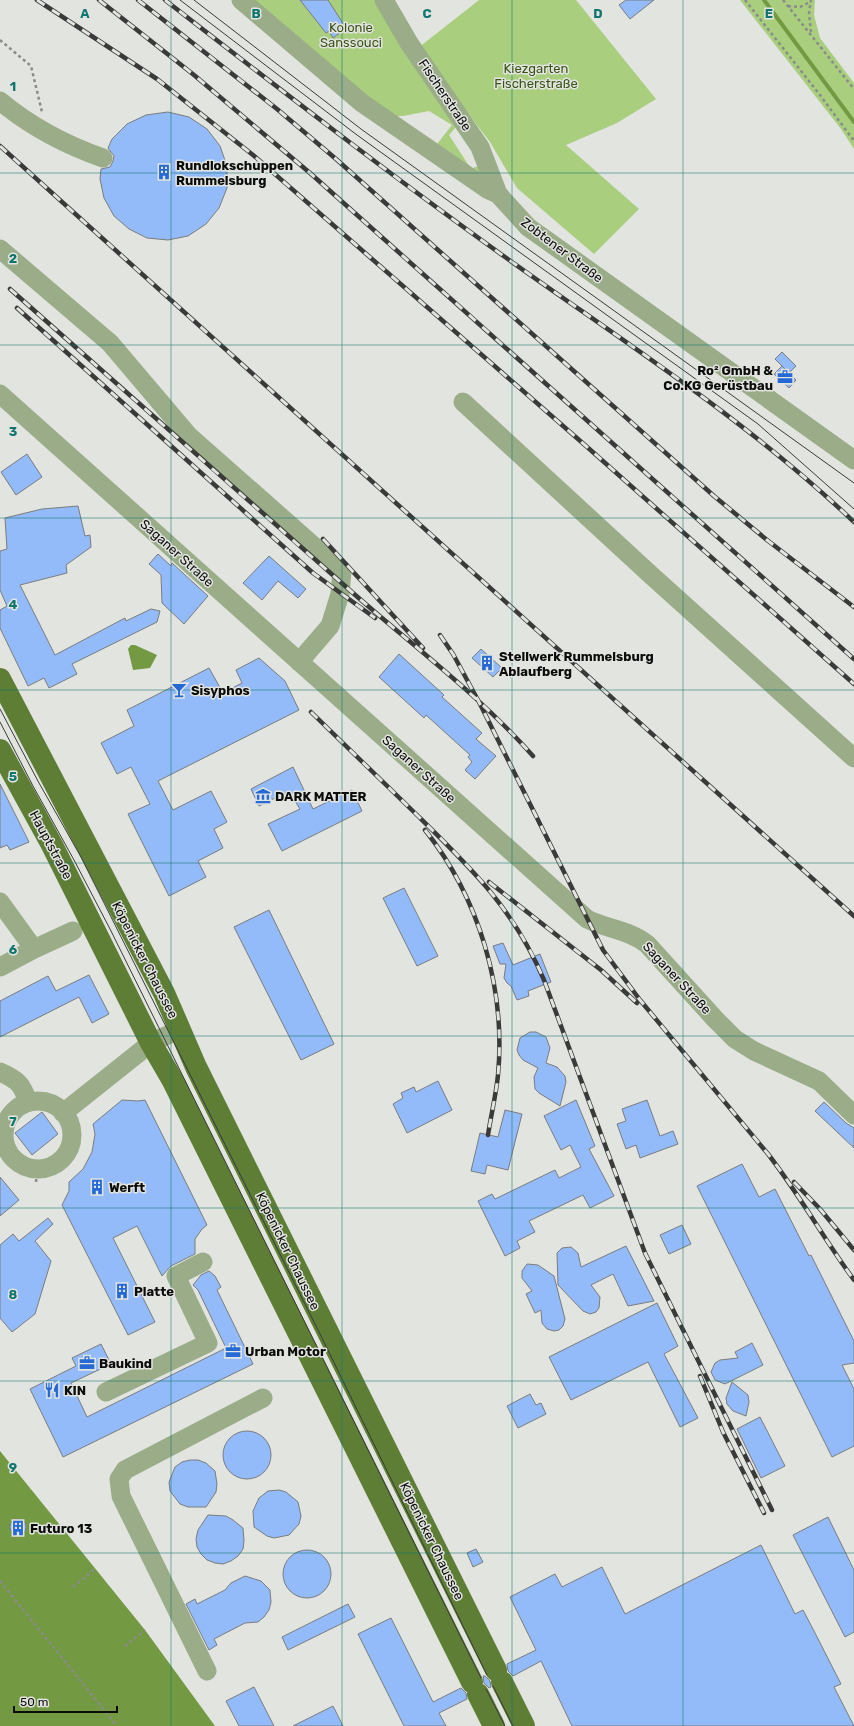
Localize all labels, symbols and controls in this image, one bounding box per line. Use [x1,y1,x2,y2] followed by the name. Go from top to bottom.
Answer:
[80,6,90,21] text: A
[251,6,261,21] text: B
[422,6,432,21] text: C
[593,6,603,21] text: D
[765,6,773,21] text: E
[320,20,382,50] park label: Kolonie Sanssouci
[415,56,475,134] street label: Fischerstraße
[494,61,578,91] park label: Kiezgarten Fischerstraße
[10,79,16,94] text: 1
[176,158,293,188] place label: Rundlokschuppen Rummelsburg
[155,163,173,181] building icon: Rundlokschuppen Rummelsburg
[518,214,606,286] street label: Zobtener Straße
[9,251,17,266] text: 2
[663,363,773,393] place label: Ro² GmbH & Co.KG Gerüstbau
[776,368,794,386] office icon: Ro² GmbH & Co.KG Gerüstbau
[9,424,18,439] text: 3
[137,516,217,591] street label: Saganer Straße
[9,597,18,612] text: 4
[499,649,654,679] place label: Stellwerk Rummelsburg Ablaufberg
[478,654,496,672] building icon: Stellwerk Rummelsburg Ablaufberg
[170,681,188,699] bar icon: Sisyphos
[191,683,250,698] place label: Sisyphos
[379,732,459,807] street label: Saganer Straße
[9,769,17,784] text: 5
[254,787,272,805] museum icon: DARK MATTER
[275,789,367,804] place label: DARK MATTER
[27,808,75,882] street label: Hauptstraße
[109,899,181,1021] street label: Köpenicker Chaussee
[639,939,714,1018] street label: Saganer Straße
[9,942,18,957] text: 6
[9,1114,17,1129] text: 7
[88,1178,106,1196] building icon: Werft
[109,1180,145,1195] place label: Werft
[253,1190,323,1312] street label: Köpenicker Chaussee
[113,1282,131,1300] building icon: Platte
[134,1284,174,1299] place label: Platte
[9,1287,18,1302] text: 8
[224,1342,242,1360] office icon: Urban Motor
[245,1344,326,1359] place label: Urban Motor
[78,1354,96,1372] office icon: Baukind
[99,1356,152,1371] place label: Baukind
[43,1381,61,1399] restaurant icon: KIN
[64,1383,86,1398] place label: KIN
[9,1460,17,1475] text: 9
[397,1480,467,1602] street label: Köpenicker Chaussee
[9,1519,27,1537] building icon: Futuro 13
[30,1521,93,1536] place label: Futuro 13
[14,1688,117,1714] scale bar
[20,1695,48,1709] text: 50 m

